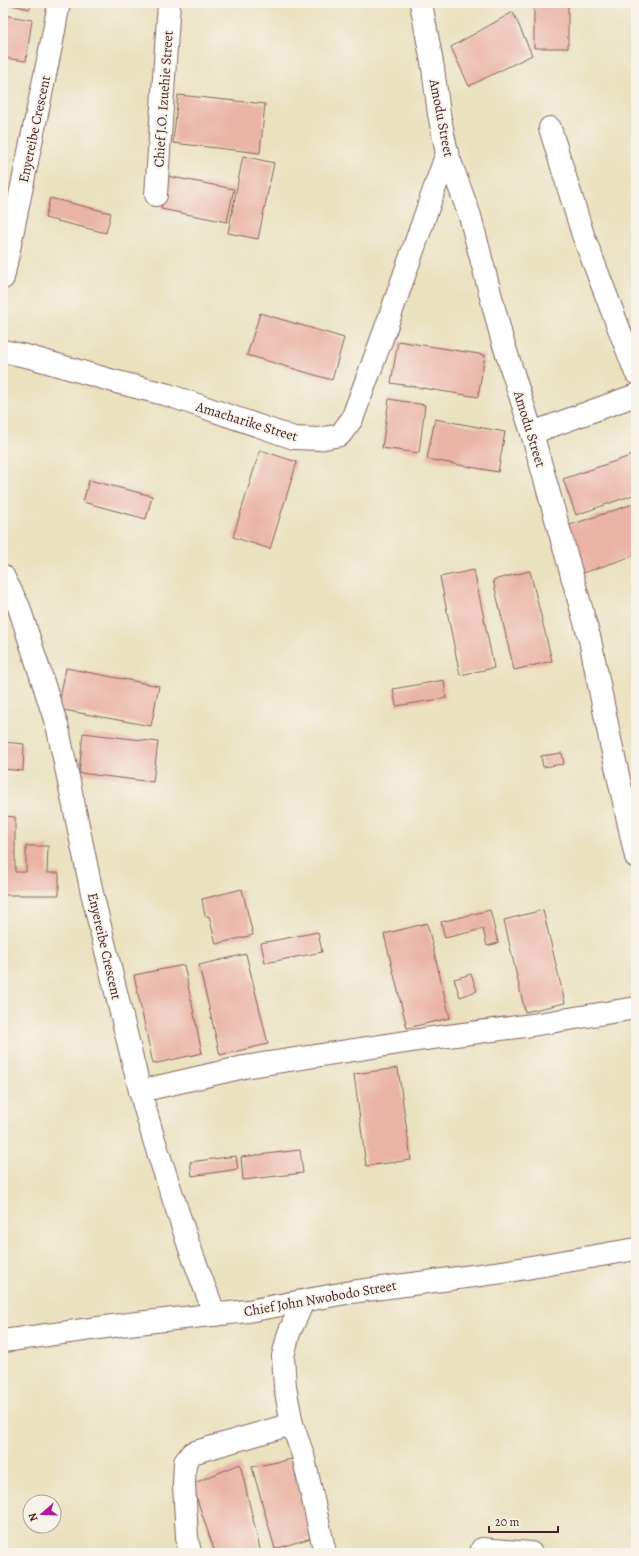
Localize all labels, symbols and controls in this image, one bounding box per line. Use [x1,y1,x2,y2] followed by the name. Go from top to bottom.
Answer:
[149,30,178,168] street label: Chief J.O. Izuehie Street
[14,73,55,184] street label: Enyereibe Crescent
[424,77,458,159] street label: Amodu Street
[509,388,550,470] street label: Amodu Street
[193,397,300,446] street label: Amacharike Street
[83,891,126,1002] street label: Enyereibe Crescent
[242,1276,398,1321] street label: Chief John Nwobodo Street
[22,1494,62,1534] north arrow
[489,1508,558,1534] scale bar
[25,1511,41,1524] text: N
[495,1514,519,1530] text: 20 m

